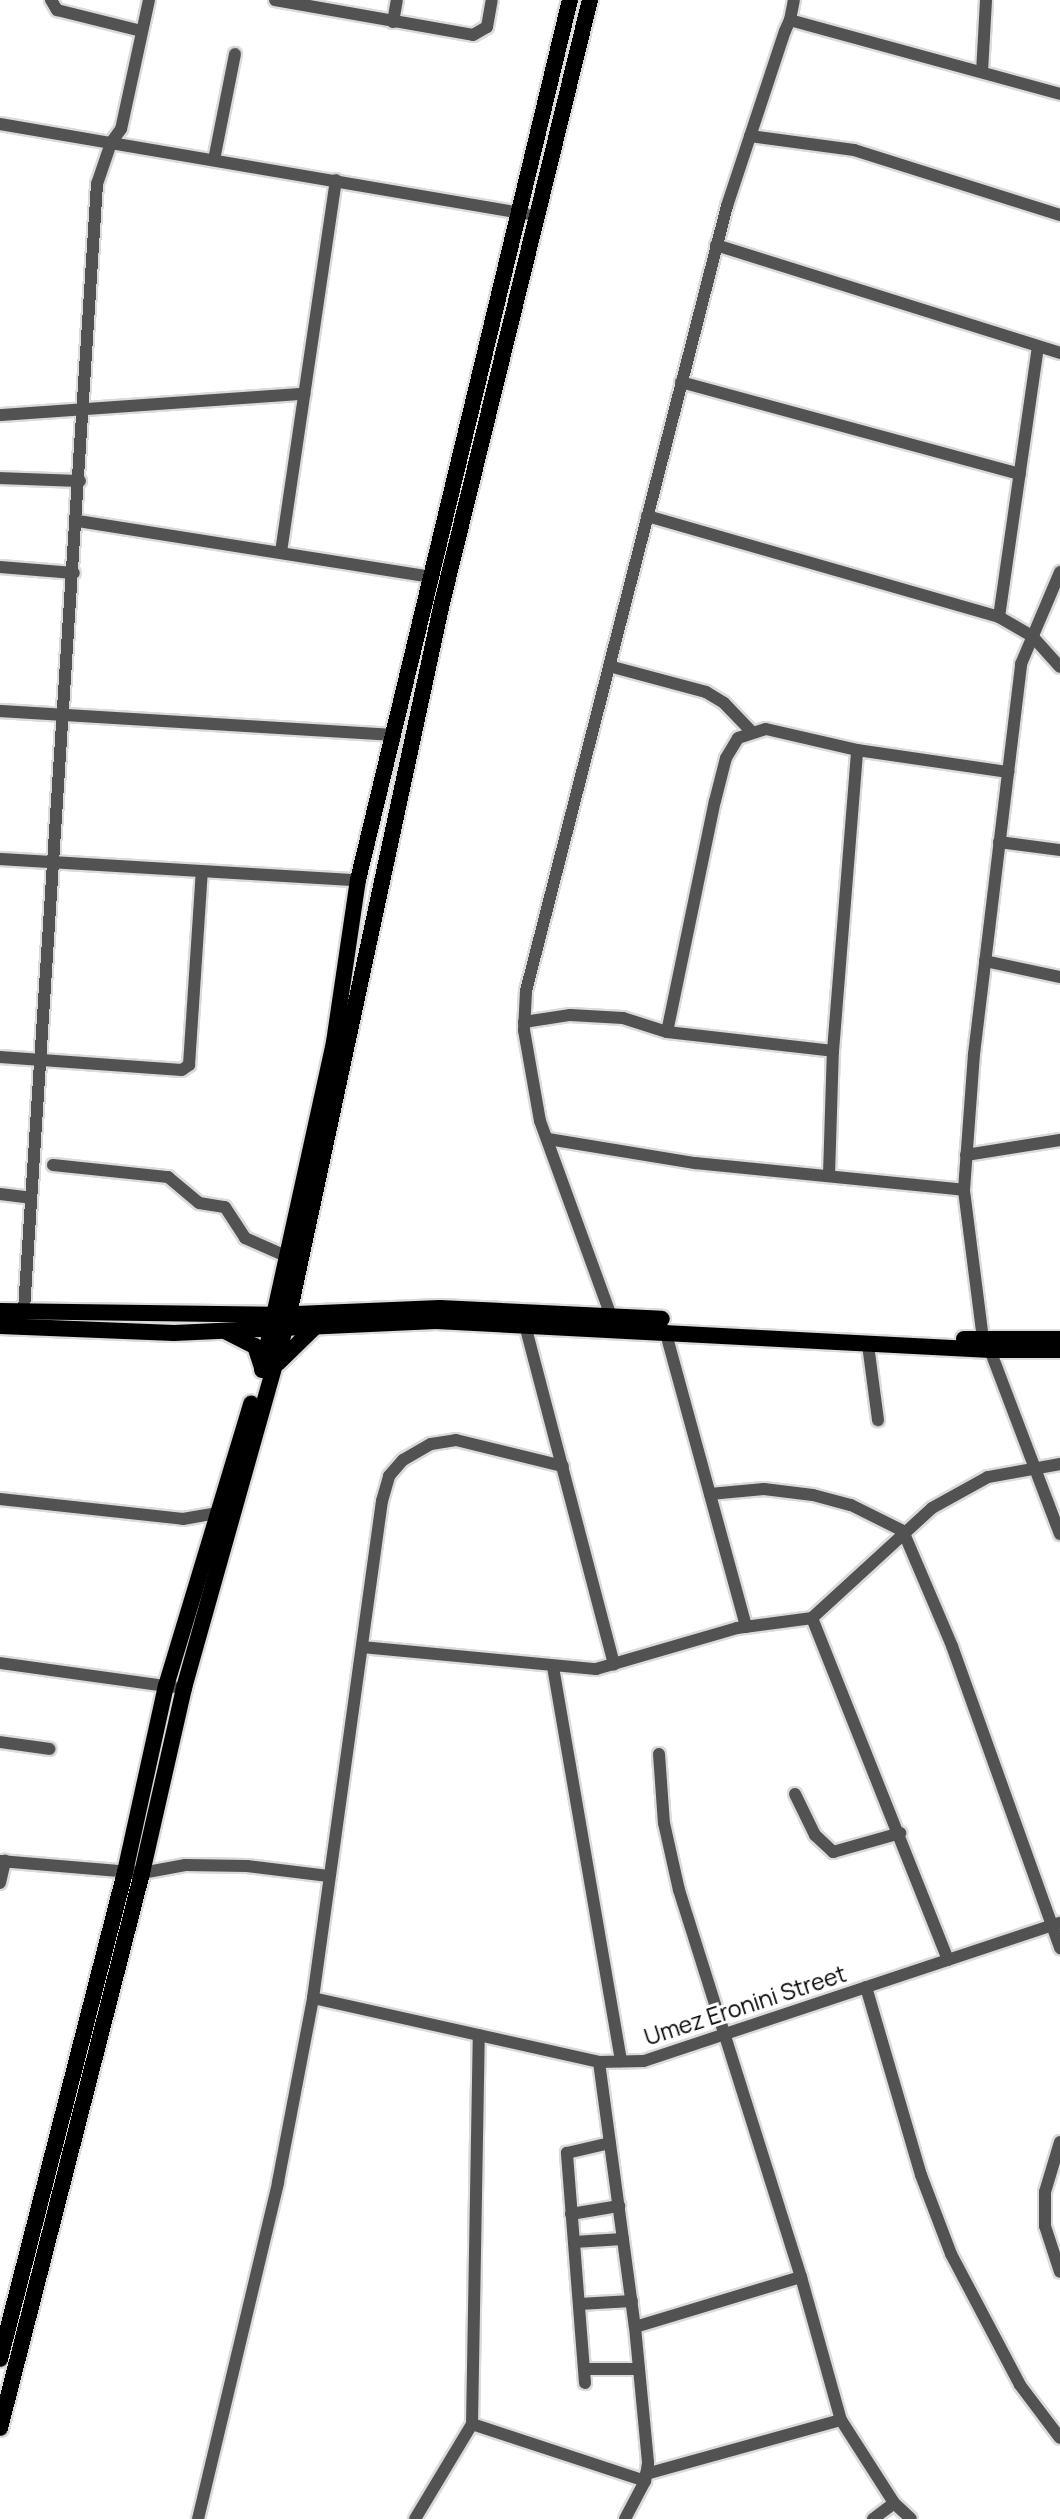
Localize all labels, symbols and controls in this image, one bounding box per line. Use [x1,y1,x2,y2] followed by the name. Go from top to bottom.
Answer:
[641,1959,849,2051] street label: Umez Eronini Street

